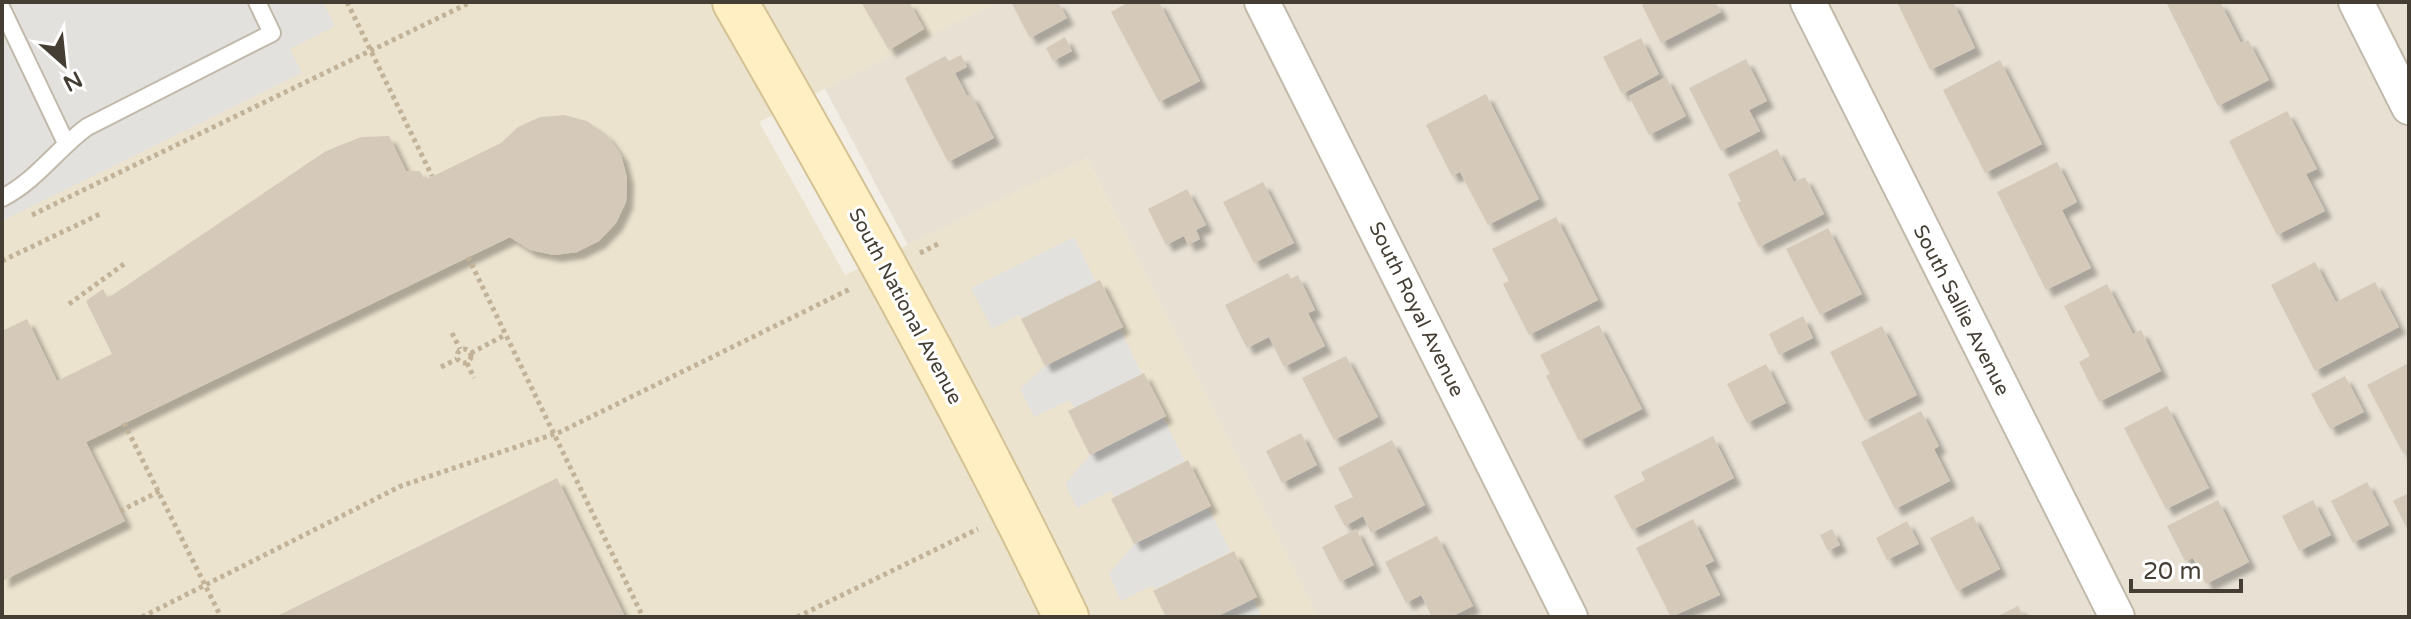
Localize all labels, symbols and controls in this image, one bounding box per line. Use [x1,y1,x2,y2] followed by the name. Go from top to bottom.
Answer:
[24,24,104,104] north arrow
[59,65,86,97] text: N
[843,204,967,409] street label: South National Avenue
[1363,218,1469,401] street label: South Royal Avenue
[1908,221,2015,400] street label: South Sallie Avenue
[2131,543,2241,593] scale bar
[2143,557,2201,586] text: 20 m

